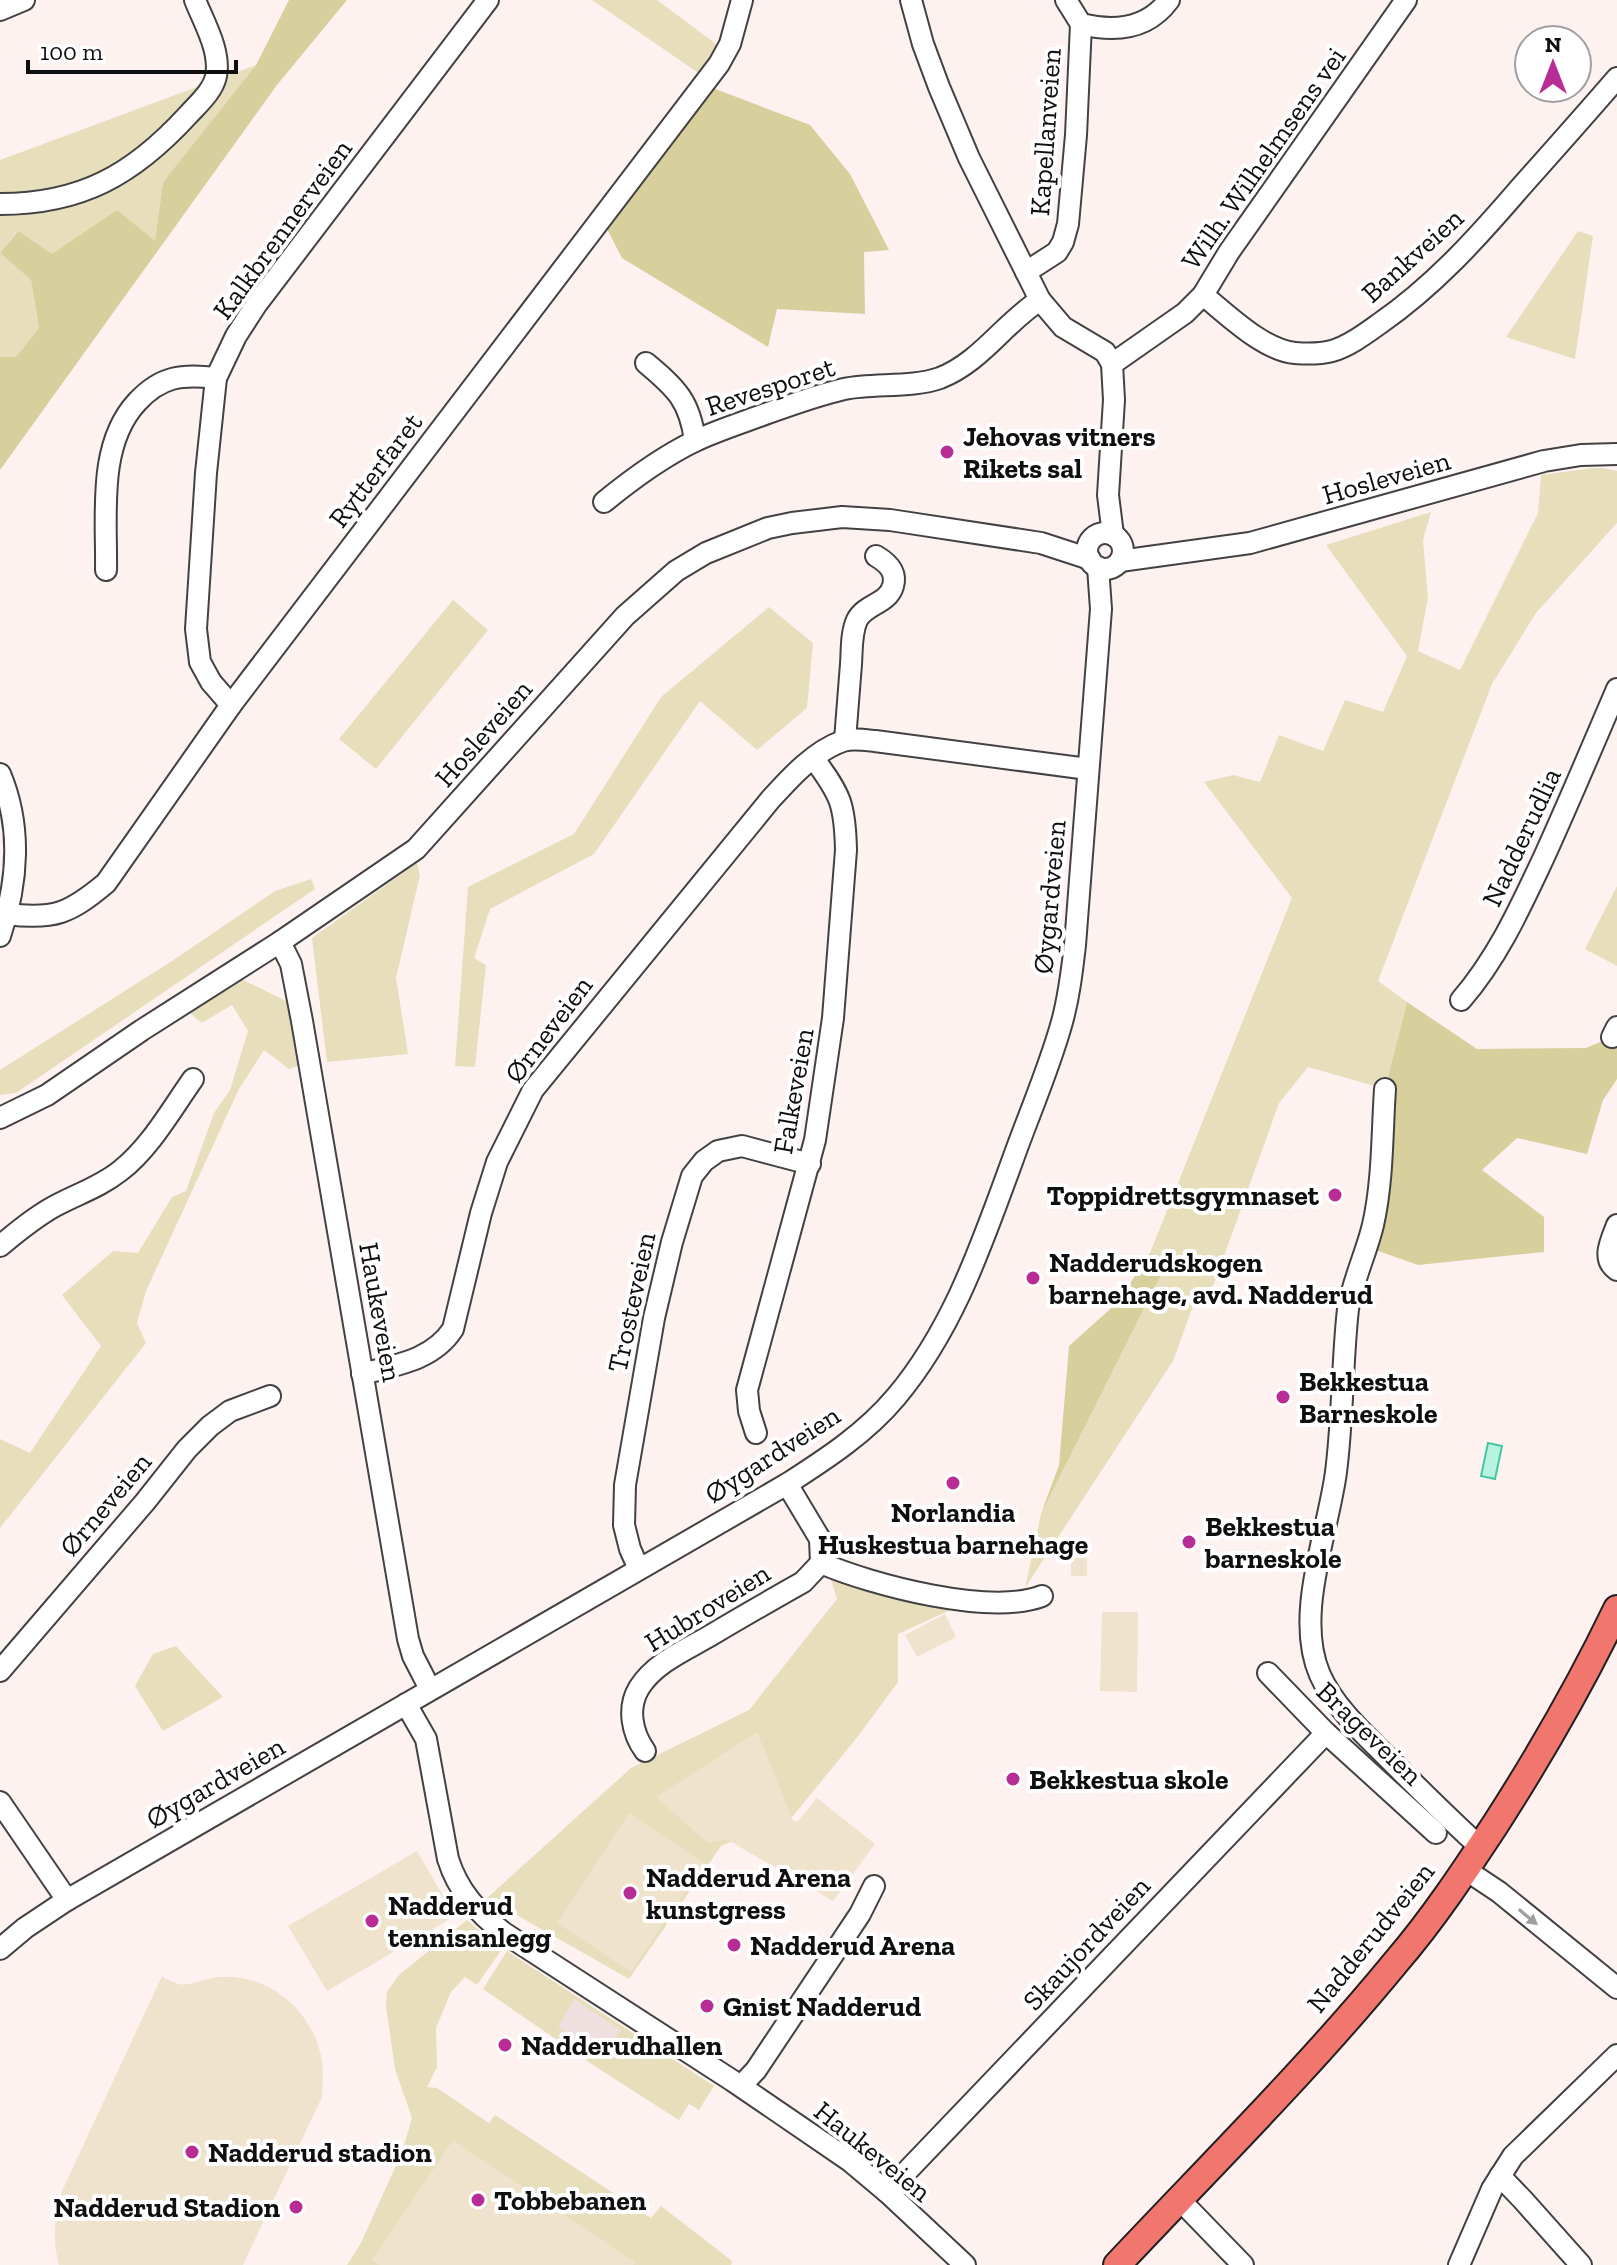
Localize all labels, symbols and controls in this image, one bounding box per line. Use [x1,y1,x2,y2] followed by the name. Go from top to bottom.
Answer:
[28,24,236,74] scale bar
[1513,24,1593,104] north arrow
[1545,31,1562,58] text: N
[40,37,103,66] text: 100 m
[1174,41,1353,276] street label: Wilh. Wilhelmsens vei
[1023,47,1068,217] street label: Kapellanveien
[206,133,359,326] street label: Kalkbrennerveien
[1355,201,1470,309] street label: Bankveien
[701,350,839,423] street label: Revesporet
[322,406,429,534] street label: Rytterfaret
[963,420,1156,485] place label: Jehovas vitners Rikets sal
[938,443,956,461] marker: Jehovas vitners Rikets sal
[1319,444,1454,511] street label: Hosleveien
[428,673,539,794] street label: Hosleveien
[1475,762,1568,912] street label: Nadderudlia
[1026,819,1073,975] street label: Øygardveien
[498,969,599,1089] street label: Ørneveien
[766,1026,821,1156] street label: Falkeveien
[1046,1179,1320,1212] place label: Toppidrettsgymnaset
[1326,1186,1344,1204] marker: Toppidrettsgymnaset
[601,1229,662,1375] street label: Trosteveien
[352,1240,409,1384] street label: Haukeveien
[1048,1246,1373,1311] place label: Nadderudskogen barnehage, avd. Nadderud
[1024,1269,1042,1287] marker: Nadderudskogen barnehage, avd. Nadderud
[1299,1365,1437,1430] place label: Bekkestua Barneskole
[1274,1388,1292,1406] marker: Bekkestua Barneskole
[699,1399,846,1510] street label: Øygardveien
[53,1446,158,1563] street label: Ørneveien
[944,1474,962,1492] marker: Norlandia Huskestua barnehage
[818,1496,1088,1561] place label: Norlandia Huskestua barnehage
[1204,1510,1341,1575] place label: Bekkestua barneskole
[1180,1533,1198,1551] marker: Bekkestua barneskole
[639,1556,776,1659] street label: Hubroveien
[1310,1675,1429,1792] street label: Brageveien
[140,1730,290,1835] street label: Øygardveien
[1029,1763,1228,1796] place label: Bekkestua skole
[1004,1770,1022,1788] marker: Bekkestua skole
[1300,1855,1441,2019] street label: Nadderudveien
[646,1861,851,1926] place label: Nadderud Arena kunstgress
[1016,1870,1157,2017] street label: Skaujordveien
[621,1884,639,1902] marker: Nadderud Arena kunstgress
[388,1889,551,1954] place label: Nadderud tennisanlegg
[1518,1908,1538,1925] one-way arrow
[363,1912,381,1930] marker: Nadderud tennisanlegg
[750,1929,955,1962] place label: Nadderud Arena
[725,1936,743,1954] marker: Nadderud Arena
[723,1990,921,2023] place label: Gnist Nadderud
[698,1997,716,2015] marker: Gnist Nadderud
[521,2029,723,2062] place label: Nadderudhallen
[496,2036,514,2054] marker: Nadderudhallen
[808,2094,938,2209] street label: Haukeveien
[208,2136,432,2169] place label: Nadderud stadion
[183,2143,201,2161] marker: Nadderud stadion
[494,2184,647,2217] place label: Tobbebanen
[53,2191,280,2224] place label: Nadderud Stadion
[469,2191,487,2209] marker: Tobbebanen
[287,2198,305,2216] marker: Nadderud Stadion

